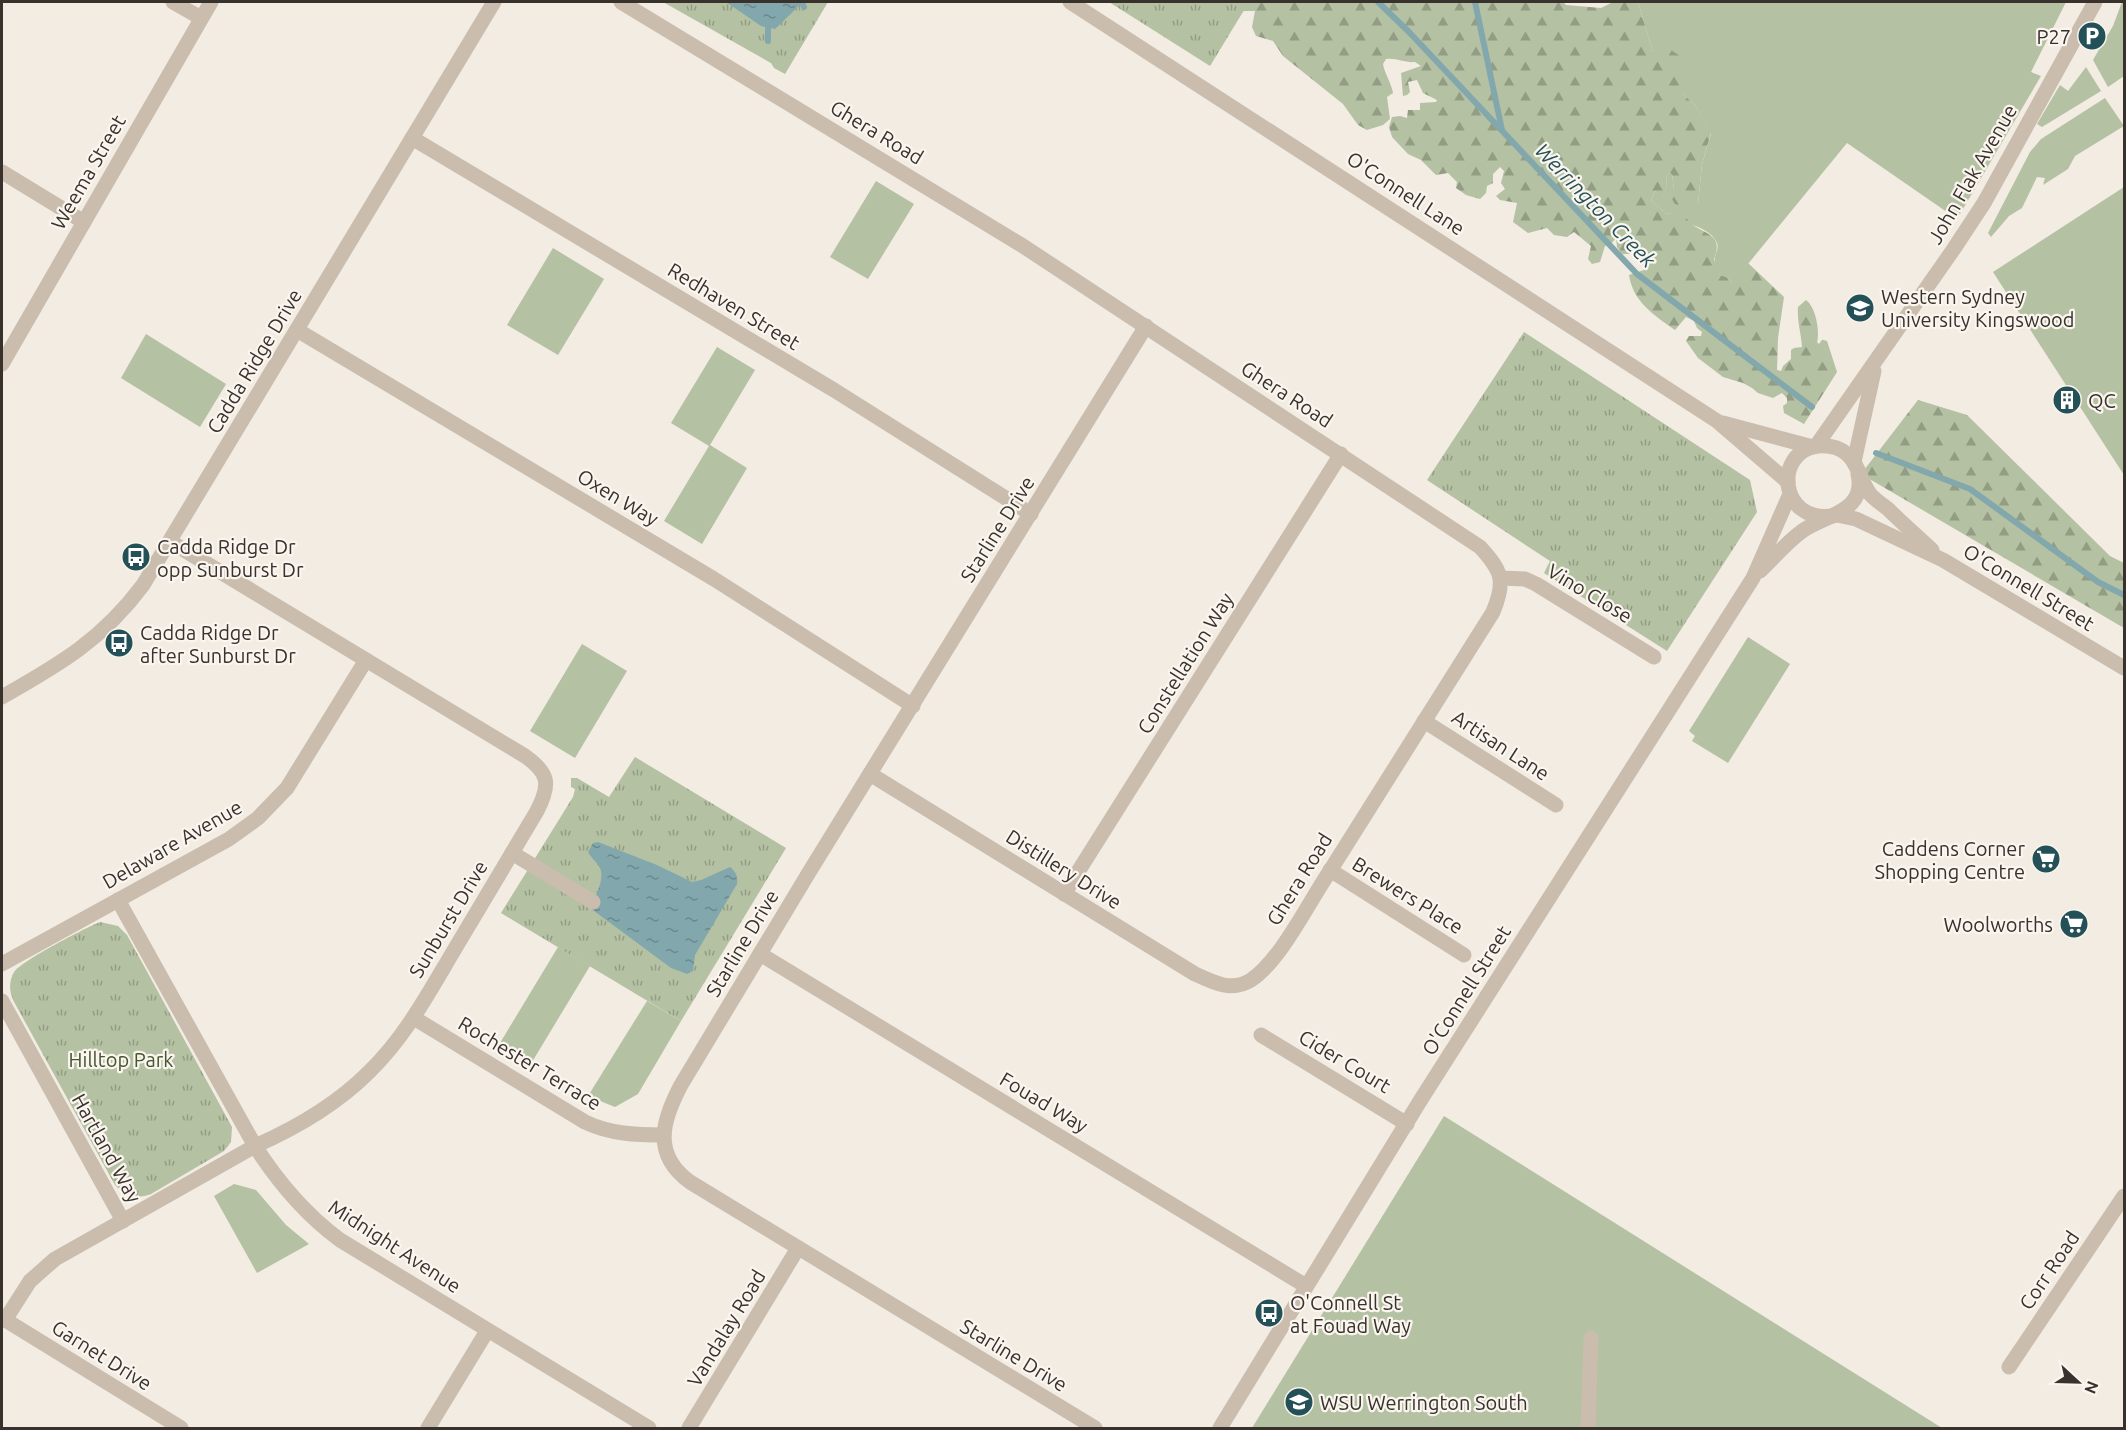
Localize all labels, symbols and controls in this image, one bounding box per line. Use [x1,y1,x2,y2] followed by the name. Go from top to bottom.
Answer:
[2076,20,2108,52] parking icon: P27
[2036,25,2071,48] place label: P27
[826,95,928,169] street label: Ghera Road
[1923,100,2021,248] street label: John Flak Avenue
[46,111,130,233] street label: Weema Street
[1531,138,1661,272] water label: Werrington Creek
[1343,146,1469,240] street label: O'Connell Lane
[664,258,804,354] street label: Redhaven Street
[202,285,306,437] street label: Cadda Ridge Drive
[1881,285,2075,331] place label: Western Sydney University Kingswood
[1844,292,1876,324] school or university icon: Western Sydney University Kingswood
[1237,356,1337,432] street label: Ghera Road
[2051,384,2083,416] building icon: QC
[2088,389,2116,412] place label: QC
[573,464,663,530] street label: Oxen Way
[955,472,1039,586] street label: Starline Drive
[157,535,304,581] place label: Cadda Ridge Dr opp Sunburst Dr
[1959,539,2099,635] street label: O'Connell Street
[120,541,152,573] bus stop icon: Cadda Ridge Dr opp Sunburst Dr
[1543,559,1637,627] street label: Vino Close
[1132,588,1238,738] street label: Constellation Way
[140,621,296,667] place label: Cadda Ridge Dr after Sunburst Dr
[103,627,135,659] bus stop icon: Cadda Ridge Dr after Sunburst Dr
[1448,705,1554,785] street label: Artisan Lane
[98,795,246,893] street label: Delaware Avenue
[1002,824,1126,914] street label: Distillery Drive
[1262,829,1336,929] street label: Ghera Road
[1874,837,2025,883] place label: Caddens Corner Shopping Centre
[2030,843,2062,875] supermarket icon: Caddens Corner Shopping Centre
[1348,852,1468,938] street label: Brewers Place
[404,856,492,982] street label: Sunburst Drive
[701,885,783,1001] street label: Starline Drive
[2058,908,2090,940] supermarket icon: Woolworths
[1943,913,2053,936] place label: Woolworths
[1417,921,1515,1059] street label: O'Connell Street
[454,1011,606,1115] street label: Rochester Terrace
[1295,1025,1395,1097] street label: Cider Court
[69,1048,173,1071] park label: Hilltop Park
[996,1067,1092,1137] street label: Fouad Way
[68,1090,147,1207] street label: Hartland Way
[325,1195,465,1297] street label: Midnight Avenue
[2014,1226,2084,1314] street label: Corr Road
[682,1266,770,1390] street label: Vandalay Road
[1290,1291,1411,1337] place label: O'Connell St at Fouad Way
[1253,1297,1285,1329] bus stop icon: O'Connell St at Fouad Way
[956,1314,1072,1396] street label: Starline Drive
[48,1315,156,1395] street label: Garnet Drive
[2048,1352,2108,1412] north arrow
[2081,1379,2102,1397] text: N
[1283,1386,1315,1418] school or university icon: WSU Werrington South
[1320,1391,1528,1414] place label: WSU Werrington South

